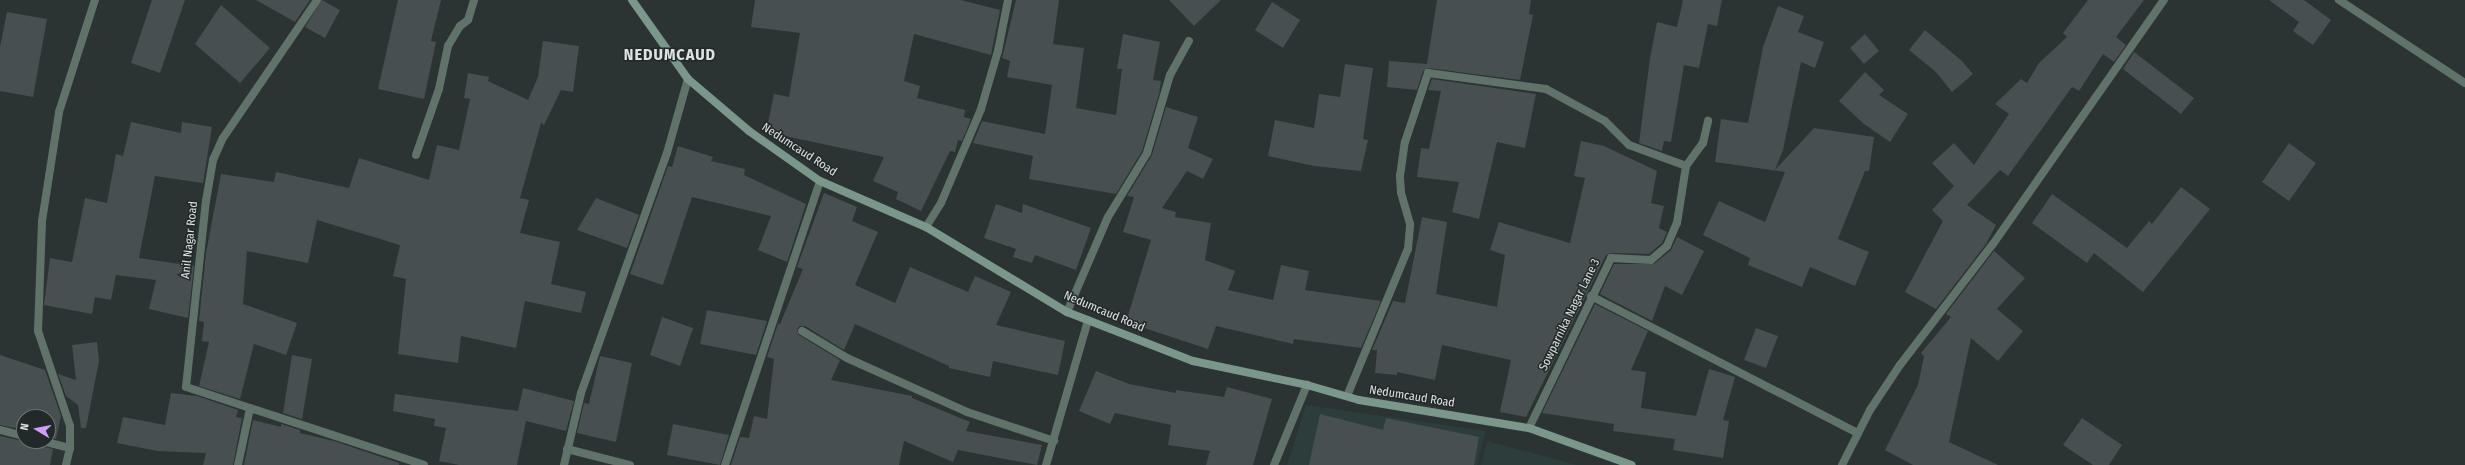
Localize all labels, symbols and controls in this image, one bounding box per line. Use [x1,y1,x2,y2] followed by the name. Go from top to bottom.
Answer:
[624,45,716,65] district label: NEDUMCAUD
[759,120,839,180] street label: Nedumcaud Road
[179,201,201,279] street label: Anil Nagar Road
[1537,257,1603,373] street label: Sowparnika Nagar Lane 3
[1061,288,1147,336] street label: Nedumcaud Road
[1368,383,1456,411] street label: Nedumcaud Road
[16,409,56,449] north arrow
[18,423,32,431] text: N

